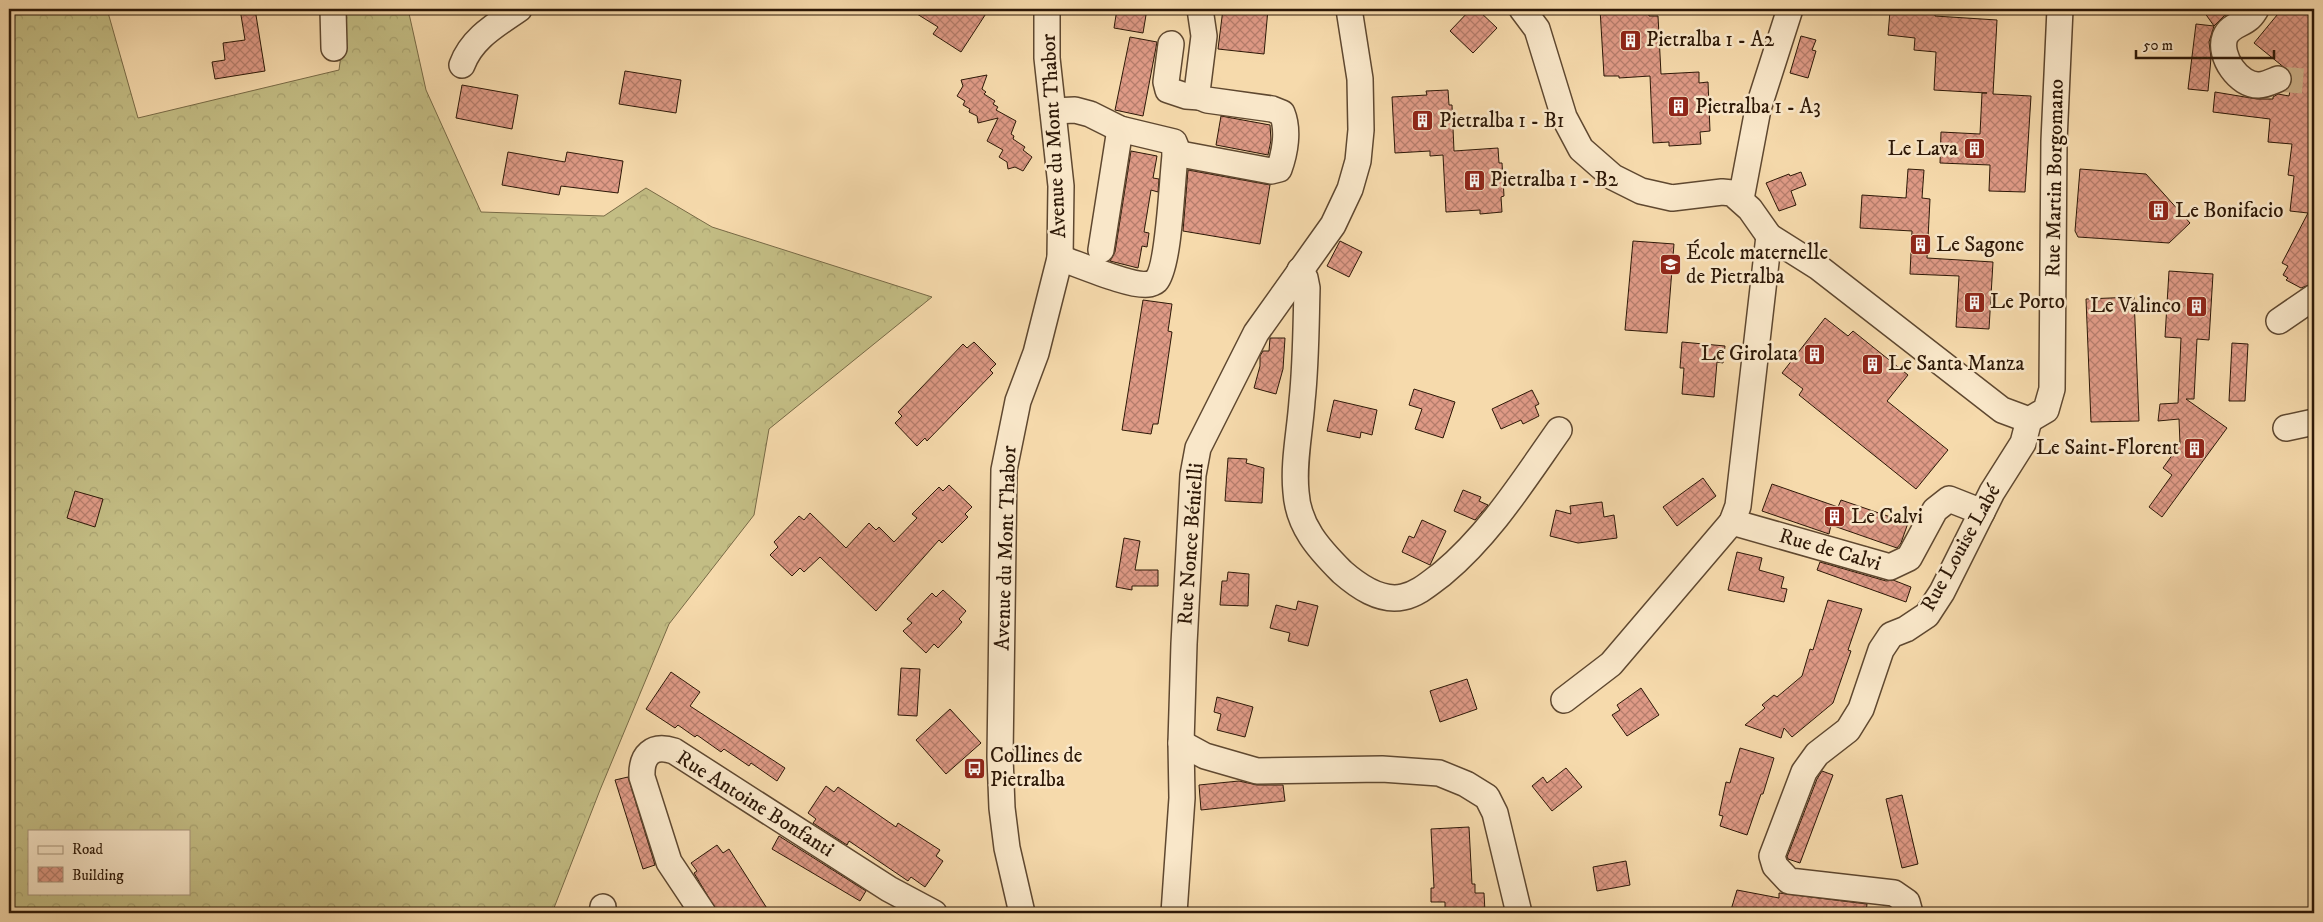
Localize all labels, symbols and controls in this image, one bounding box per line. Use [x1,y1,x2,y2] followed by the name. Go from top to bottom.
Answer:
[1646,27,1775,53] place label: Pietralba 1 - A2
[1618,28,1642,52] building icon: Pietralba 1 - A2
[2136,28,2273,60] scale bar
[1036,33,1072,239] street label: Avenue du Mont Thabor
[2143,36,2173,55] text: 50 m
[2040,79,2070,277] street label: Rue Martin Borgomano
[1695,94,1821,120] place label: Pietralba 1 - A3
[1667,95,1691,119] building icon: Pietralba 1 - A3
[1439,108,1565,134] place label: Pietralba 1 - B1
[1411,109,1435,133] building icon: Pietralba 1 - B1
[1888,136,1958,162] place label: Le Lava
[1962,137,1986,161] building icon: Le Lava
[1490,167,1619,193] place label: Pietralba 1 - B2
[1462,168,1486,192] building icon: Pietralba 1 - B2
[2175,198,2284,224] place label: Le Bonifacio
[2147,199,2171,223] building icon: Le Bonifacio
[1936,232,2025,258] place label: Le Sagone
[1908,233,1932,257] building icon: Le Sagone
[1686,239,1829,290] place label: École maternelle de Pietralba
[1658,253,1682,277] school or university icon: École maternelle de Pietralba
[1990,289,2065,315] place label: Le Porto
[1962,290,1986,314] building icon: Le Porto
[2090,293,2181,319] place label: Le Valinco
[2185,294,2209,318] building icon: Le Valinco
[1701,341,1798,367] place label: Le Girolata
[1802,342,1826,366] building icon: Le Girolata
[1888,351,2024,377] place label: Le Santa Manza
[1860,352,1884,376] building icon: Le Santa Manza
[2036,435,2179,461] place label: Le Saint-Florent
[2183,436,2207,460] building icon: Le Saint-Florent
[989,445,1023,651] street label: Avenue du Mont Thabor
[1172,462,1210,626] street label: Rue Nonce Bénielli
[1915,480,2007,616] street label: Rue Louise Labé
[1851,504,1923,530] place label: Le Calvi
[1823,505,1847,529] building icon: Le Calvi
[1776,523,1884,577] street label: Rue de Calvi
[990,743,1083,793] place label: Collines de Pietralba
[671,745,839,863] street label: Rue Antoine Bonfanti
[962,756,986,780] bus stop icon: Collines de Pietralba
[28,830,190,894] legend
[72,840,104,859] text: Road
[72,866,124,885] text: Building

